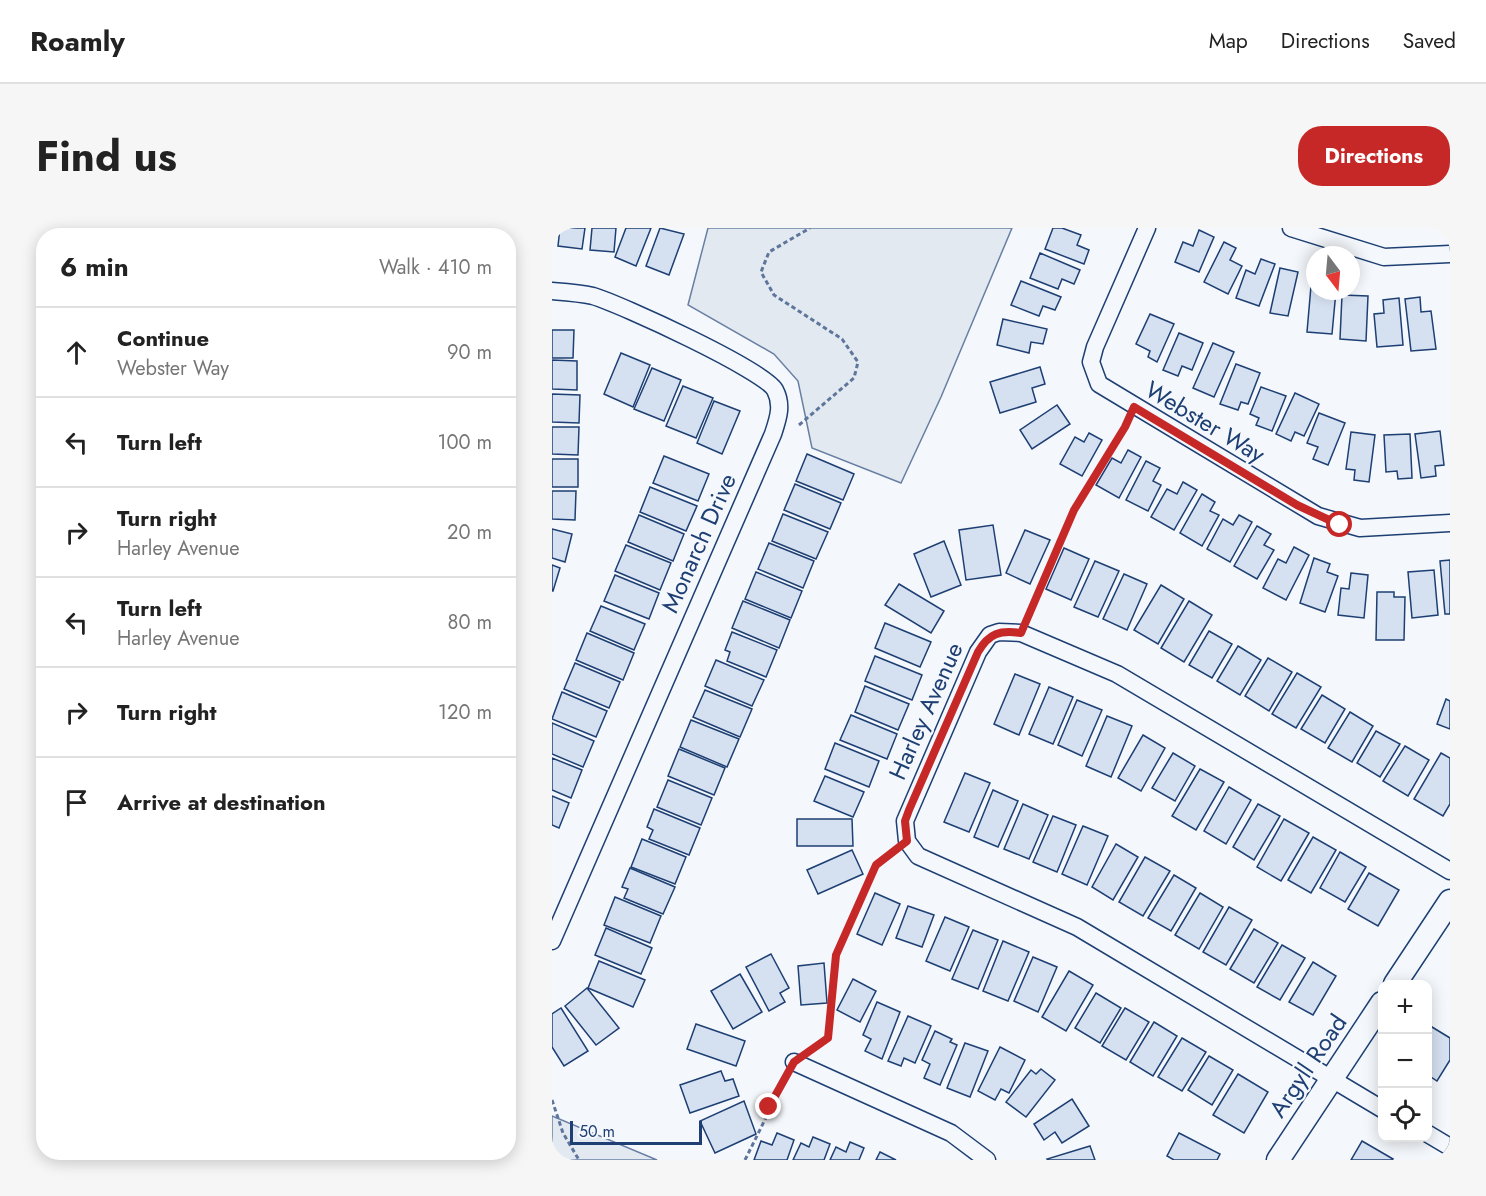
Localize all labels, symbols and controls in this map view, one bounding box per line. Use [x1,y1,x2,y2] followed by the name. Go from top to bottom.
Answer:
[30,21,125,62] text: Roamly
[1209,26,1248,56] text: Map
[1281,26,1370,56] text: Directions
[1403,26,1456,56] text: Saved
[36,126,177,187] text: Find us
[1298,126,1450,186] button: Directions
[1306,246,1360,300] north arrow
[60,248,129,286] text: 6 min
[379,253,492,282] text: Walk · 410 m
[117,322,209,354] text: Continue
[60,336,93,369] icon: ahead
[447,338,492,367] text: 90 m
[117,354,229,383] text: Webster Way
[1139,372,1272,471] street label: Webster Way
[60,426,93,459] icon: left
[117,426,202,458] text: Turn left
[437,428,492,457] text: 100 m
[652,468,745,618] street label: Monarch Drive
[117,502,217,534] text: Turn right
[1326,511,1352,537] route start
[60,516,93,549] icon: right
[447,518,492,547] text: 20 m
[117,534,239,563] text: Harley Avenue
[117,592,202,624] text: Turn left
[60,606,93,639] icon: left
[447,608,492,637] text: 80 m
[117,624,239,653] text: Harley Avenue
[880,637,971,785] street label: Harley Avenue
[60,696,93,729] icon: right
[117,696,217,728] text: Turn right
[438,698,492,727] text: 120 m
[60,786,93,819] icon: arrive
[117,786,326,818] text: Arrive at destination
[1378,980,1432,1142] map controls
[1378,980,1432,1034] button: +
[1260,1007,1355,1124] street label: Argyll Road
[1378,1034,1432,1088] button: −
[1378,1088,1432,1142] button: locate
[755,1093,781,1119] route end
[570,1118,702,1146] scale bar
[579,1120,615,1143] text: 50 m

